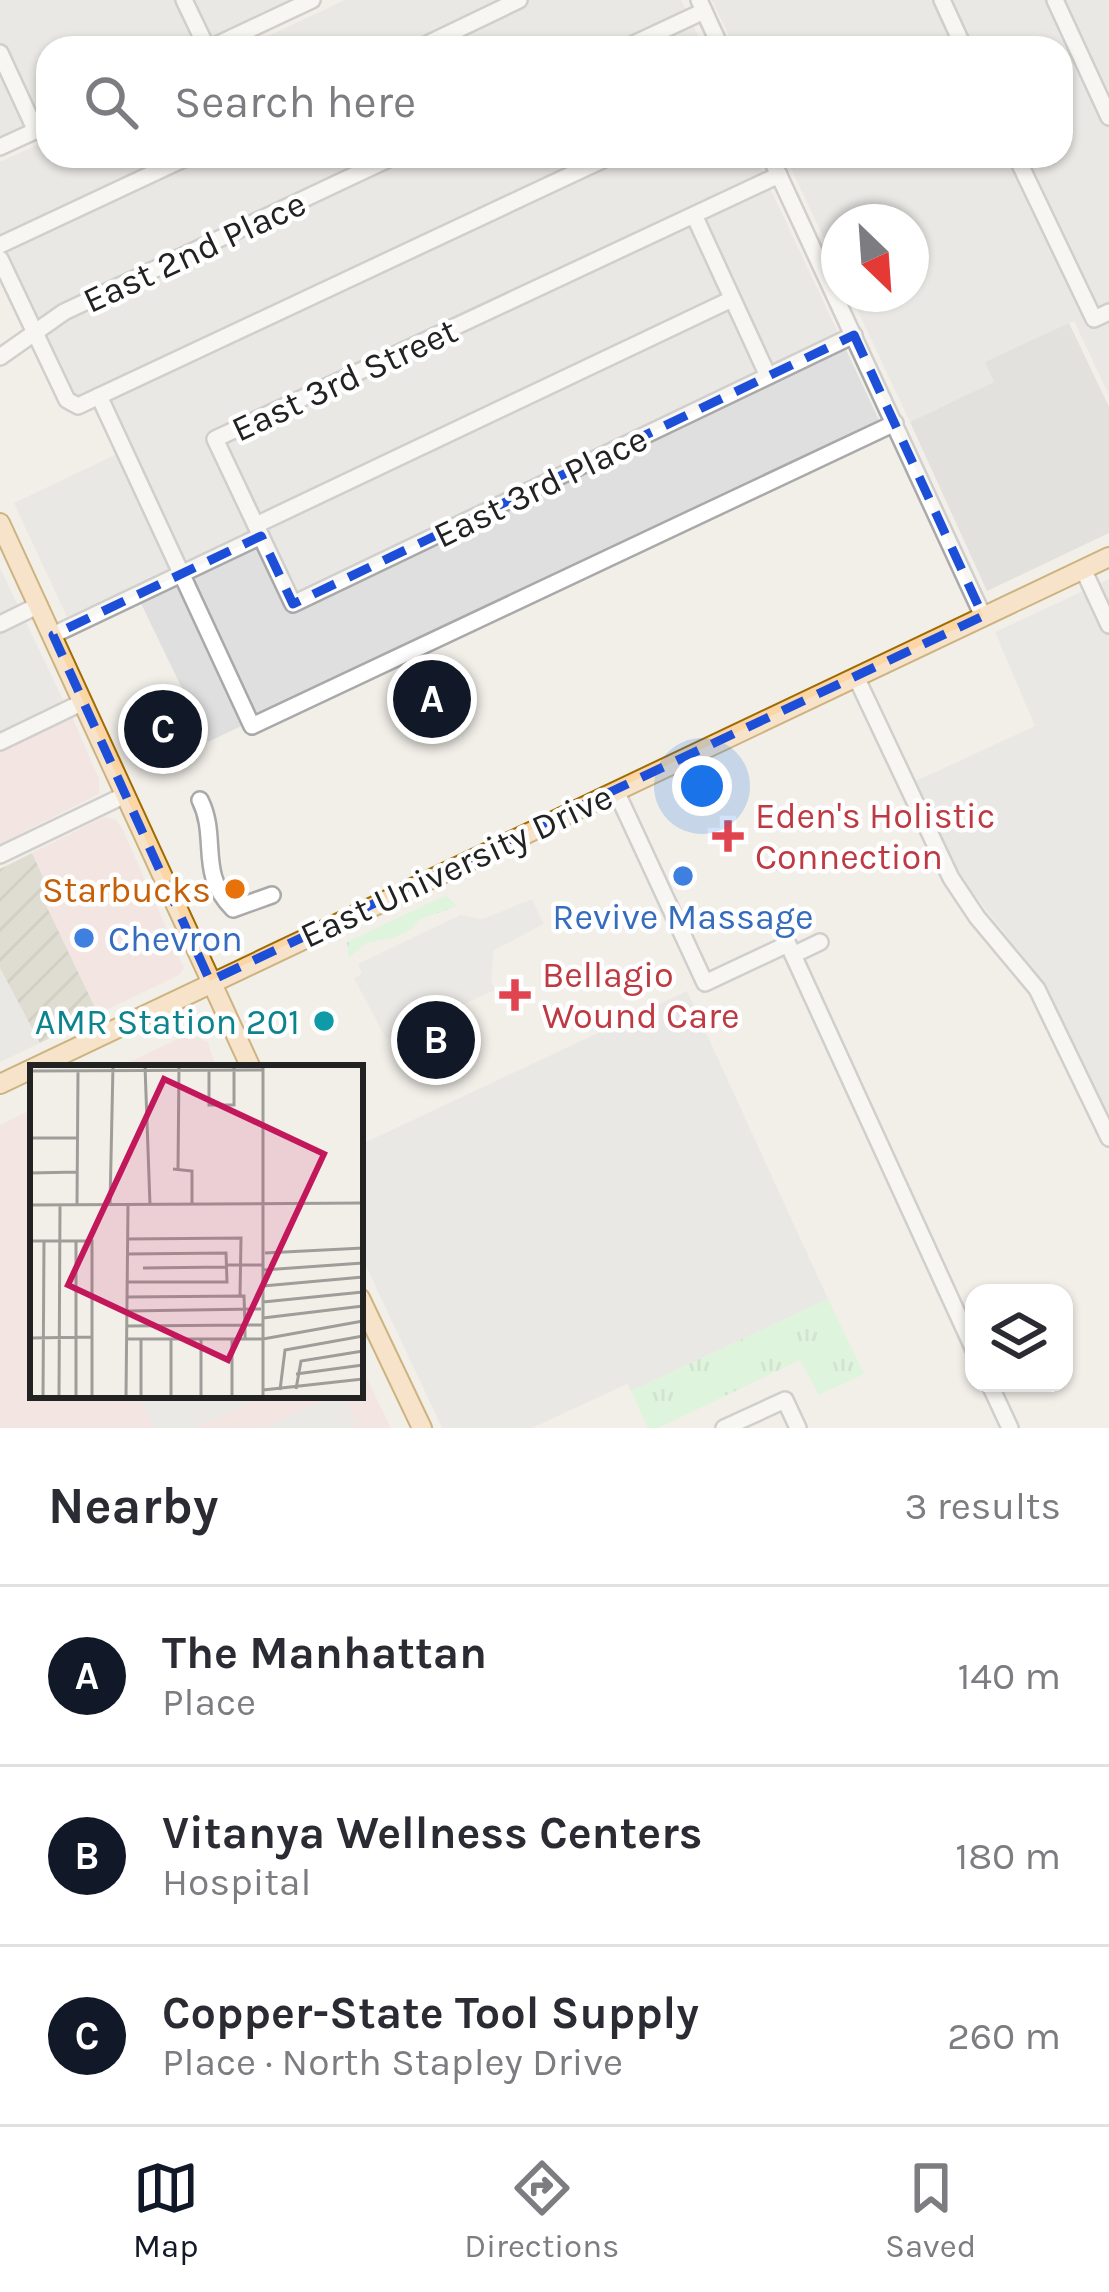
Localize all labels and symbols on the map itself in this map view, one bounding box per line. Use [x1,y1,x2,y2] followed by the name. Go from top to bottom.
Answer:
[77,182,312,322] street label: East 2nd Place
[821,204,929,312] north arrow
[225,309,464,451] street label: East 3rd Street
[427,417,654,557] street label: East 3rd Place
[393,654,471,744] pin: A
[124,684,202,774] pin: C
[672,756,732,816] your location
[294,775,619,957] street label: East University Drive
[755,795,995,878] place label: Eden's Holistic Connection
[712,820,744,852] marker: Eden's Holistic Connection
[670,863,696,889] marker: Revive Massage
[42,869,211,911] place label: Starbucks
[222,876,248,902] marker: Starbucks
[552,896,814,938] place label: Revive Massage
[108,918,243,960] place label: Chevron
[71,925,97,951] marker: Chevron
[542,954,740,1037] place label: Bellagio Wound Care
[499,979,531,1011] marker: Bellagio Wound Care
[397,995,475,1085] pin: B
[35,1001,300,1043] place label: AMR Station 201
[311,1008,337,1034] marker: AMR Station 201
[30,1065,363,1398] inset map

